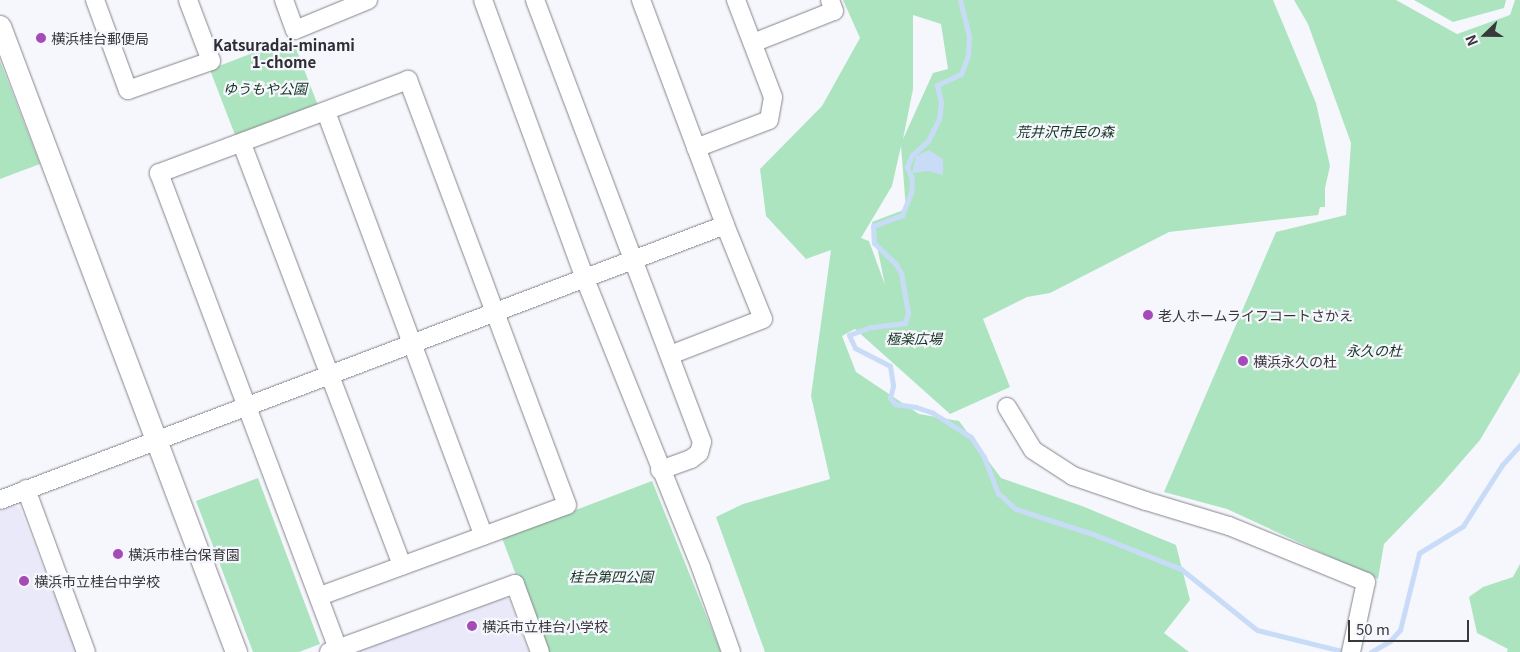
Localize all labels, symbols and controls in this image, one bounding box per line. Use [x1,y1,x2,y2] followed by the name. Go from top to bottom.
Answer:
[1460,10,1510,60] north arrow
[51,30,149,46] place label: 横浜桂台郵便局
[35,32,47,44] marker: 横浜桂台郵便局
[1460,32,1482,49] text: N
[213,35,355,70] district label: Katsuradai-minami 1-chome
[223,80,307,96] park label: ゆうもや公園
[1016,123,1114,139] park label: 荒井沢市民の森
[1158,307,1354,323] place label: 老人ホームライフコートさかえ
[1142,309,1154,321] marker: 老人ホームライフコートさかえ
[886,330,942,346] park label: 極楽広場
[1346,342,1402,358] park label: 永久の杜
[1253,353,1337,369] place label: 横浜永久の杜
[1237,355,1249,367] marker: 横浜永久の杜
[128,546,240,562] place label: 横浜市桂台保育園
[112,548,124,560] marker: 横浜市桂台保育園
[569,568,653,584] park label: 桂台第四公園
[34,573,160,589] place label: 横浜市立桂台中学校
[18,575,30,587] marker: 横浜市立桂台中学校
[1350,610,1471,642] scale bar
[482,618,608,634] place label: 横浜市立桂台小学校
[1356,618,1390,639] text: 50 m
[466,620,478,632] marker: 横浜市立桂台小学校

